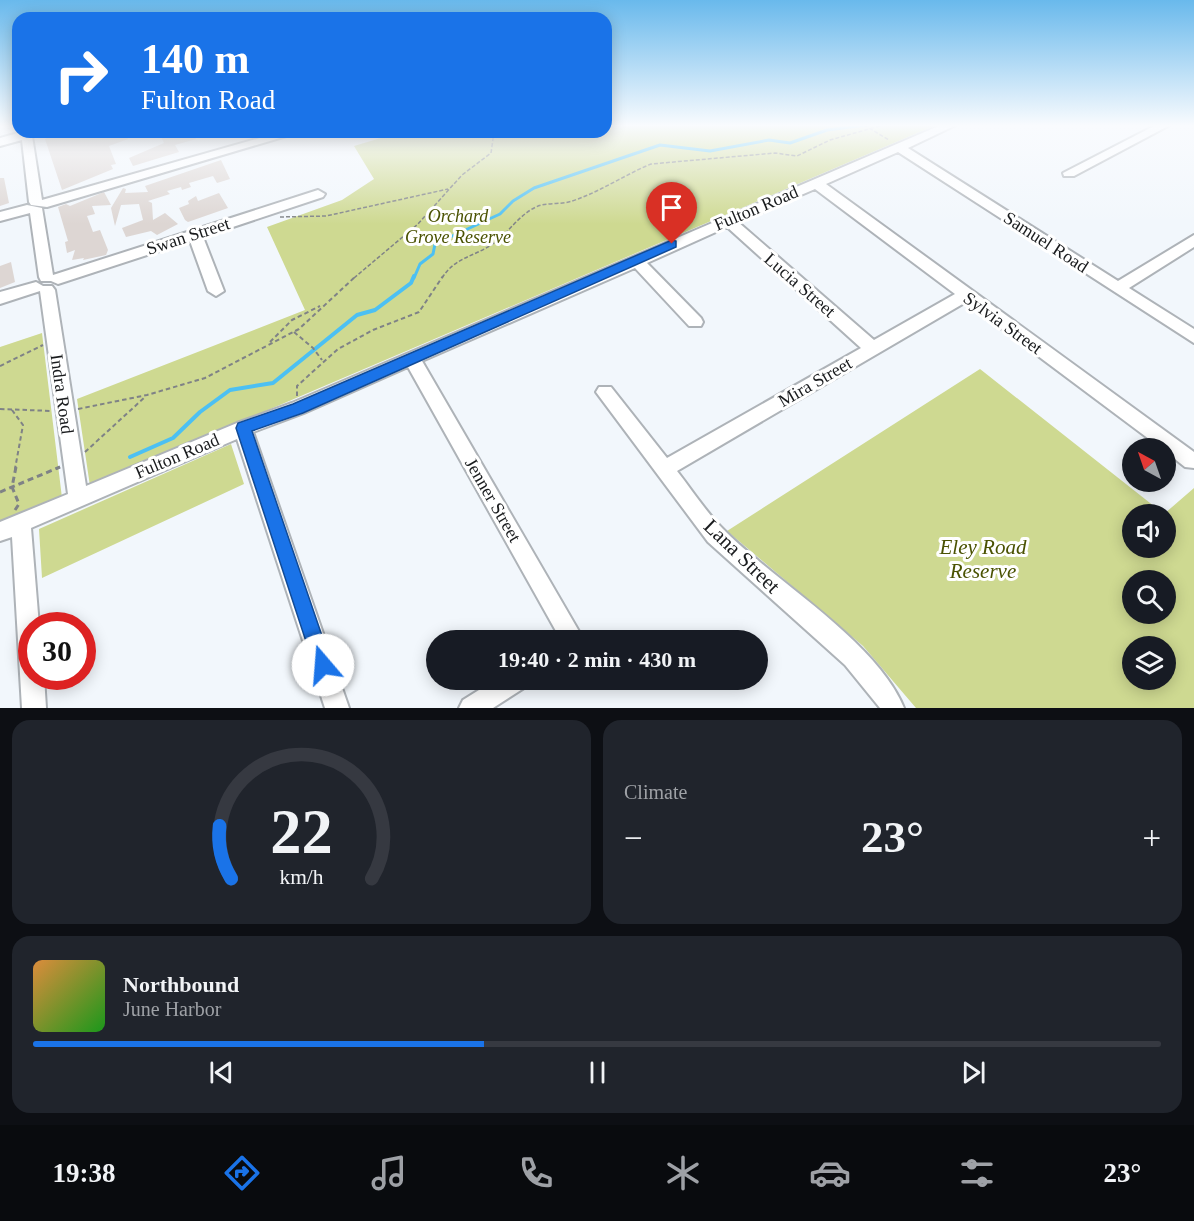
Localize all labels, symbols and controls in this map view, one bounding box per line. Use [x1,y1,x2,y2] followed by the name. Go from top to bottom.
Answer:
[42,36,120,114] icon: right
[141,36,250,82] text: 140 m
[141,85,275,115] text: Fulton Road
[711,181,801,235] street label: Fulton Road
[646,182,697,244] pin
[655,191,688,224] icon: arrive
[405,206,511,247] park label: Orchard Grove Reserve
[1000,207,1092,277] street label: Samuel Road
[144,213,232,259] street label: Swan Street
[760,249,840,321] street label: Lucia Street
[960,288,1046,358] street label: Sylvia Street
[46,353,78,435] street label: Indra Road
[775,353,855,411] street label: Mira Street
[132,429,222,483] street label: Fulton Road
[1122,438,1176,492] north arrow
[1122,438,1176,690] map controls
[461,455,525,545] street label: Jenner Street
[1122,504,1176,558] button: sound
[699,514,785,598] street label: Lana Street
[939,535,1027,583] park label: Eley Road Reserve
[1122,570,1176,624] button: search
[18,612,96,690] speed limit sign: 30
[291,633,355,697] position arrow
[1122,636,1176,690] button: layers
[498,647,696,672] text: 19:40 · 2 min · 430 m
[624,781,687,803] text: Climate
[270,797,333,866] text: 22
[861,812,924,862] text: 23°
[624,820,643,856] text: −
[1142,820,1161,856] text: +
[279,865,324,889] text: km/h
[123,972,239,997] text: Northbound
[123,998,221,1020] text: June Harbor
[205,1056,238,1089] icon: previous
[581,1056,614,1089] icon: pause
[957,1056,990,1089] icon: next
[221,1152,263,1194] icon: directions
[368,1152,410,1194] icon: music
[515,1152,557,1194] icon: phone
[662,1152,704,1194] icon: climate
[809,1152,851,1194] icon: car
[956,1152,998,1194] icon: filters
[53,1158,116,1188] text: 19:38
[1104,1158,1141,1188] text: 23°

